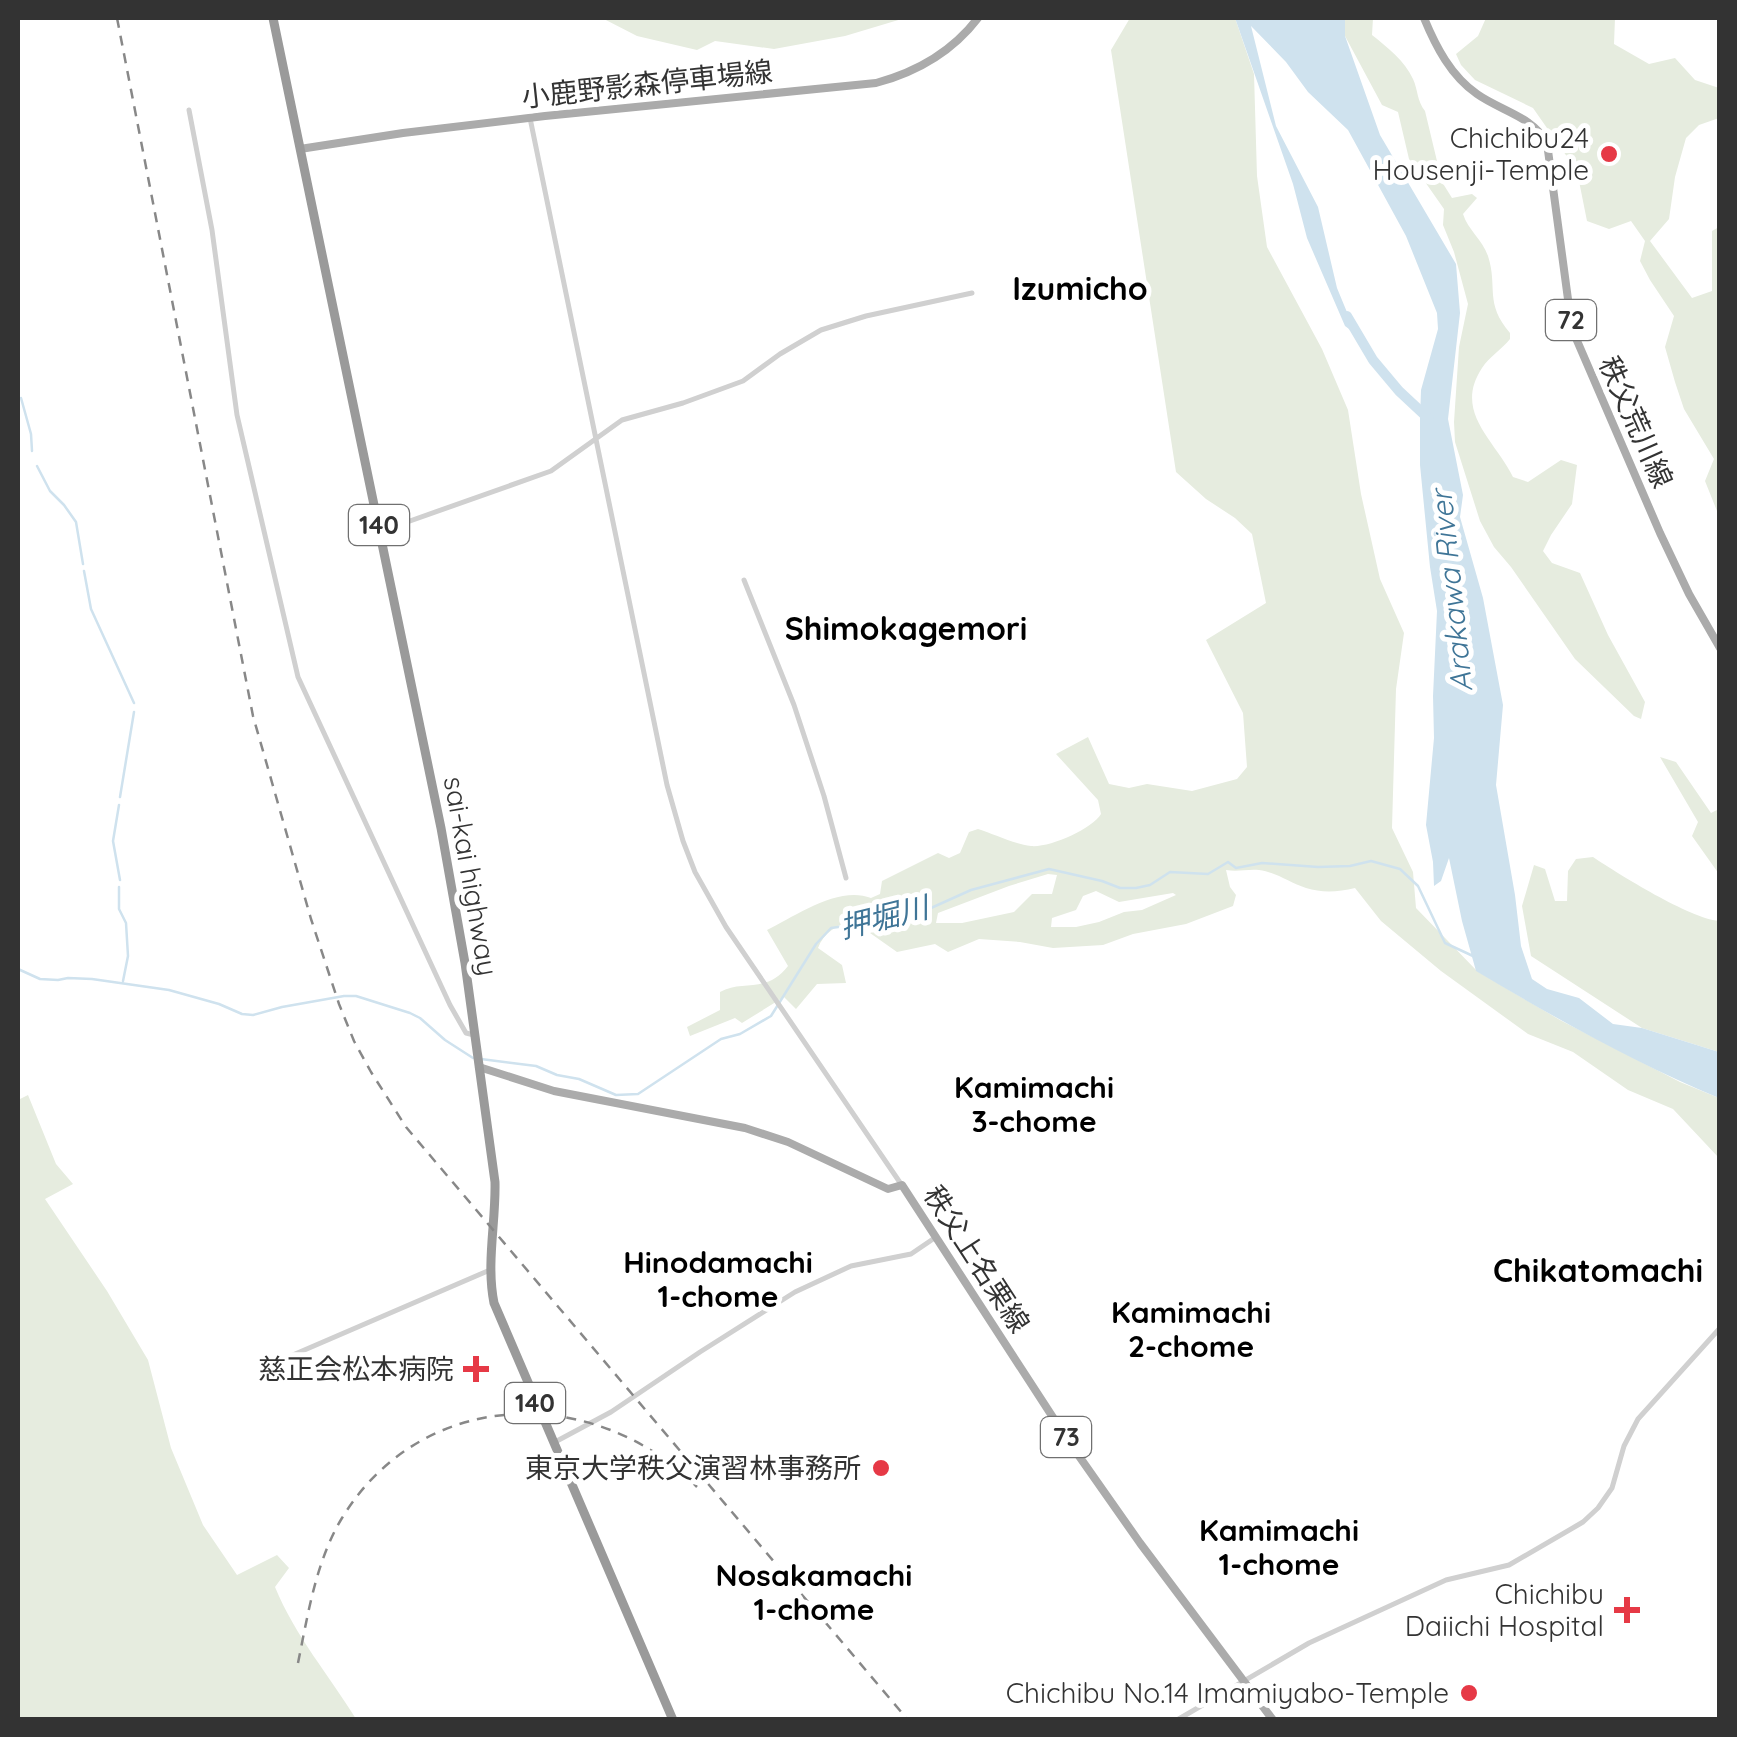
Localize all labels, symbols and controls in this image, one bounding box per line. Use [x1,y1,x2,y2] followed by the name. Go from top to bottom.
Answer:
[520,53,774,114] street label: 小鹿野影森停車場線
[1373,120,1589,187] place label: Chichibu24 Housenji-Temple
[1598,143,1620,165] marker: Chichibu24 Housenji-Temple
[1012,268,1148,308] district label: Izumicho
[1546,300,1596,340] road number: 72
[1592,351,1681,493] street label: 秩父荒川線
[1421,485,1480,694] water label: Arakawa River
[349,505,409,545] road number: 140
[785,608,1027,648] district label: Shimokagemori
[437,773,506,978] street label: sai-kai highway
[835,887,935,946] water label: 押堀川
[954,1068,1114,1140] district label: Kamimachi 3-chome
[917,1179,1038,1339] street label: 秩父上名栗線
[623,1243,813,1315] district label: Hinodamachi 1-chome
[1493,1250,1703,1290] district label: Chikatomachi
[1111,1293,1271,1365] district label: Kamimachi 2-chome
[258,1351,454,1386] place label: 慈正会松本病院
[463,1356,489,1382] marker: 慈正会松本病院
[505,1383,565,1423] road number: 140
[1041,1417,1091,1457] road number: 73
[525,1450,861,1485] place label: 東京大学秩父演習林事務所
[870,1457,892,1479] marker: 東京大学秩父演習林事務所
[1199,1511,1359,1583] district label: Kamimachi 1-chome
[716,1556,912,1628] district label: Nosakamachi 1-chome
[1405,1576,1604,1643] place label: Chichibu Daiichi Hospital
[1614,1597,1640,1623] marker: Chichibu Daiichi Hospital
[1006,1675,1449,1710] place label: Chichibu No.14 Imamiyabo-Temple
[1458,1682,1480,1704] marker: Chichibu No.14 Imamiyabo-Temple

